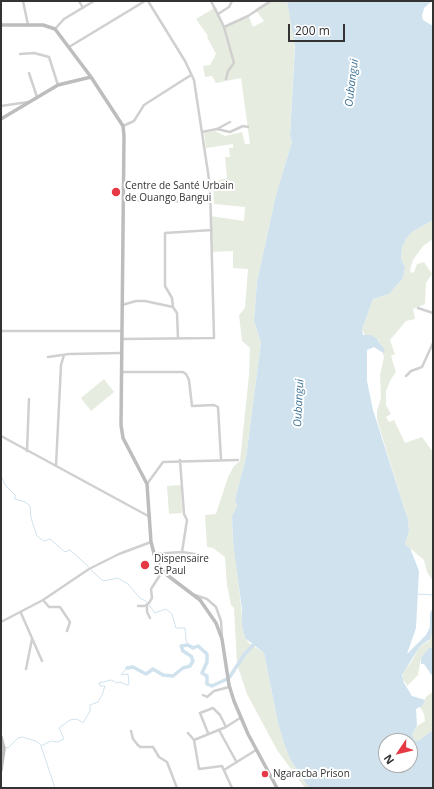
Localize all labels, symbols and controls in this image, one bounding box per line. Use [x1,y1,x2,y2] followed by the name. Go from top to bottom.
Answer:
[290,16,347,42] scale bar
[295,22,330,39] text: 200 m
[343,58,361,108] water label: Oubangui
[125,180,234,204] place label: Centre de Santé Urbain de Ouango Bangui
[110,186,122,198] marker: Centre de Santé Urbain de Ouango Bangui
[291,379,307,427] water label: Oubangui
[154,553,209,576] place label: Dispensaire St Paul
[139,559,151,571] marker: Dispensaire St Paul
[378,733,418,773] north arrow
[380,752,397,768] text: N
[273,768,350,780] place label: Ngaracba Prison
[260,769,270,779] marker: Ngaracba Prison

